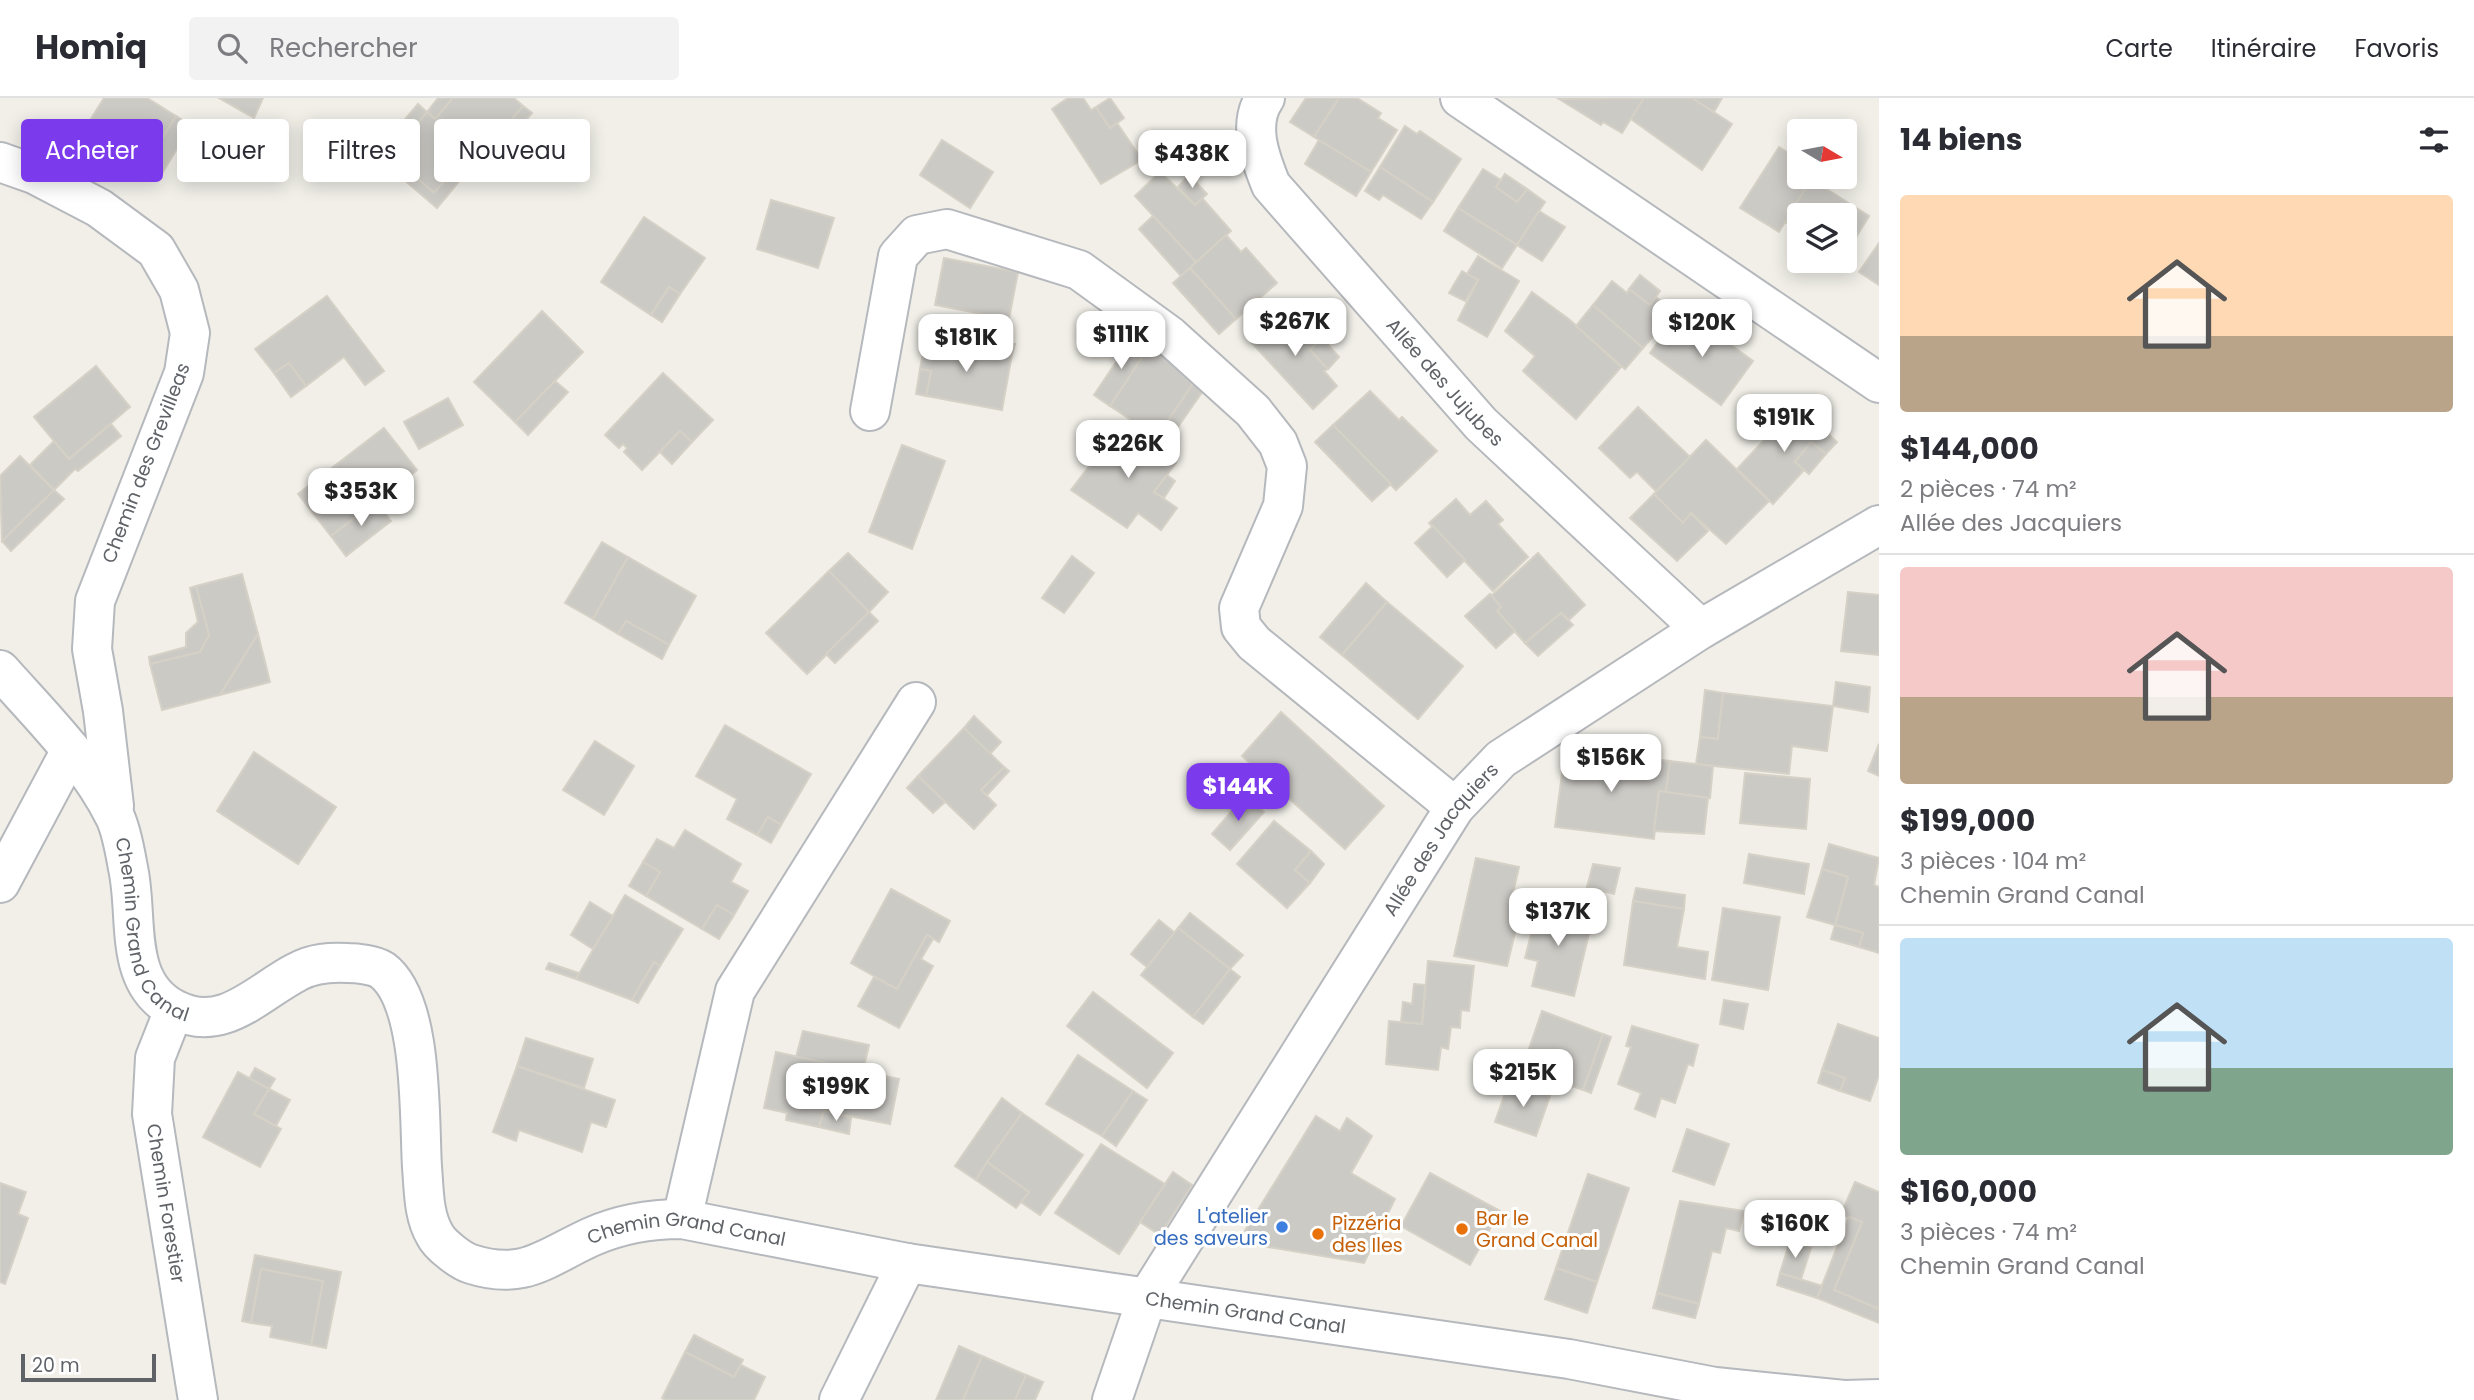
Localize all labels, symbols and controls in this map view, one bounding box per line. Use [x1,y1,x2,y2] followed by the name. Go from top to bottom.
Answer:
[189,17,679,80] search box
[35,24,147,71] text: Homiq
[213,29,251,67] icon: search
[269,30,418,66] text: Rechercher
[2105,32,2173,65] text: Carte
[2211,32,2316,65] text: Itinéraire
[2354,32,2439,65] text: Favoris
[1900,118,2023,161] text: 14 biens
[21,119,163,182] chip: Acheter
[177,119,289,182] chip: Louer
[303,119,420,182] chip: Filtres
[434,119,590,182] chip: Nouveau
[1787,119,1857,189] north arrow
[1787,119,1857,273] map controls
[2415,121,2453,159] icon: filters
[1143,130,1241,190] pin: $438K
[1154,137,1230,169] text: $438K
[1787,203,1857,273] button: layers
[2114,241,2240,367] icon: home
[1246,299,1344,358] pin: $267K
[1653,300,1751,359] pin: $120K
[1259,305,1331,337] text: $267K
[1668,306,1736,338] text: $120K
[1072,312,1170,371] pin: $111K
[1380,312,1510,452] street label: Allée des Jujubes
[917,314,1015,374] pin: $181K
[1092,318,1150,350] text: $111K
[934,321,998,353] text: $181K
[95,359,197,567] street label: Chemin des Grevilleas
[1735,394,1833,454] pin: $191K
[1753,401,1815,433] text: $191K
[1079,420,1177,480] pin: $226K
[1092,427,1164,459] text: $226K
[1900,427,2039,470] text: $144,000
[312,468,410,528] pin: $353K
[1900,473,2077,505] text: 2 pièces · 74 m²
[324,475,398,507] text: $353K
[1900,507,2122,539] text: Allée des Jacquiers
[2114,613,2240,739] icon: home
[1562,734,1660,794] pin: $156K
[1576,741,1646,773] text: $156K
[1377,756,1504,921] street label: Allée des Jacquiers
[1189,764,1287,823] pin: $144K
[1203,770,1273,802] text: $144K
[1900,799,2035,842] text: $199,000
[109,835,193,1028] street label: Chemin Grand Canal
[1900,845,2086,877] text: 3 pièces · 104 m²
[1900,879,2145,911] text: Chemin Grand Canal
[1509,888,1607,948] pin: $137K
[1525,895,1591,927] text: $137K
[2114,984,2240,1110] icon: home
[1474,1049,1572,1109] pin: $215K
[1489,1056,1557,1088] text: $215K
[787,1063,885,1123] pin: $199K
[802,1070,870,1102] text: $199K
[140,1121,192,1285] street label: Chemin Forestier
[1900,1170,2037,1213] text: $160,000
[1746,1200,1844,1260] pin: $160K
[1154,1203,1268,1252] place label: L'atelier des saveurs
[583,1205,788,1252] street label: Chemin Grand Canal
[1476,1205,1598,1254] place label: Bar le Grand Canal
[1760,1207,1830,1239] text: $160K
[1332,1210,1403,1259] place label: Pizzéria des Iles
[1900,1216,2077,1248] text: 3 pièces · 74 m²
[1274,1219,1290,1235] marker: L'atelier des saveurs
[1454,1221,1470,1237] marker: Bar le Grand Canal
[1310,1226,1326,1242] marker: Pizzéria des Iles
[1900,1250,2145,1282] text: Chemin Grand Canal
[1143,1284,1347,1340] street label: Chemin Grand Canal
[21,1351,156,1383] scale bar
[32,1352,80,1379] text: 20 m

